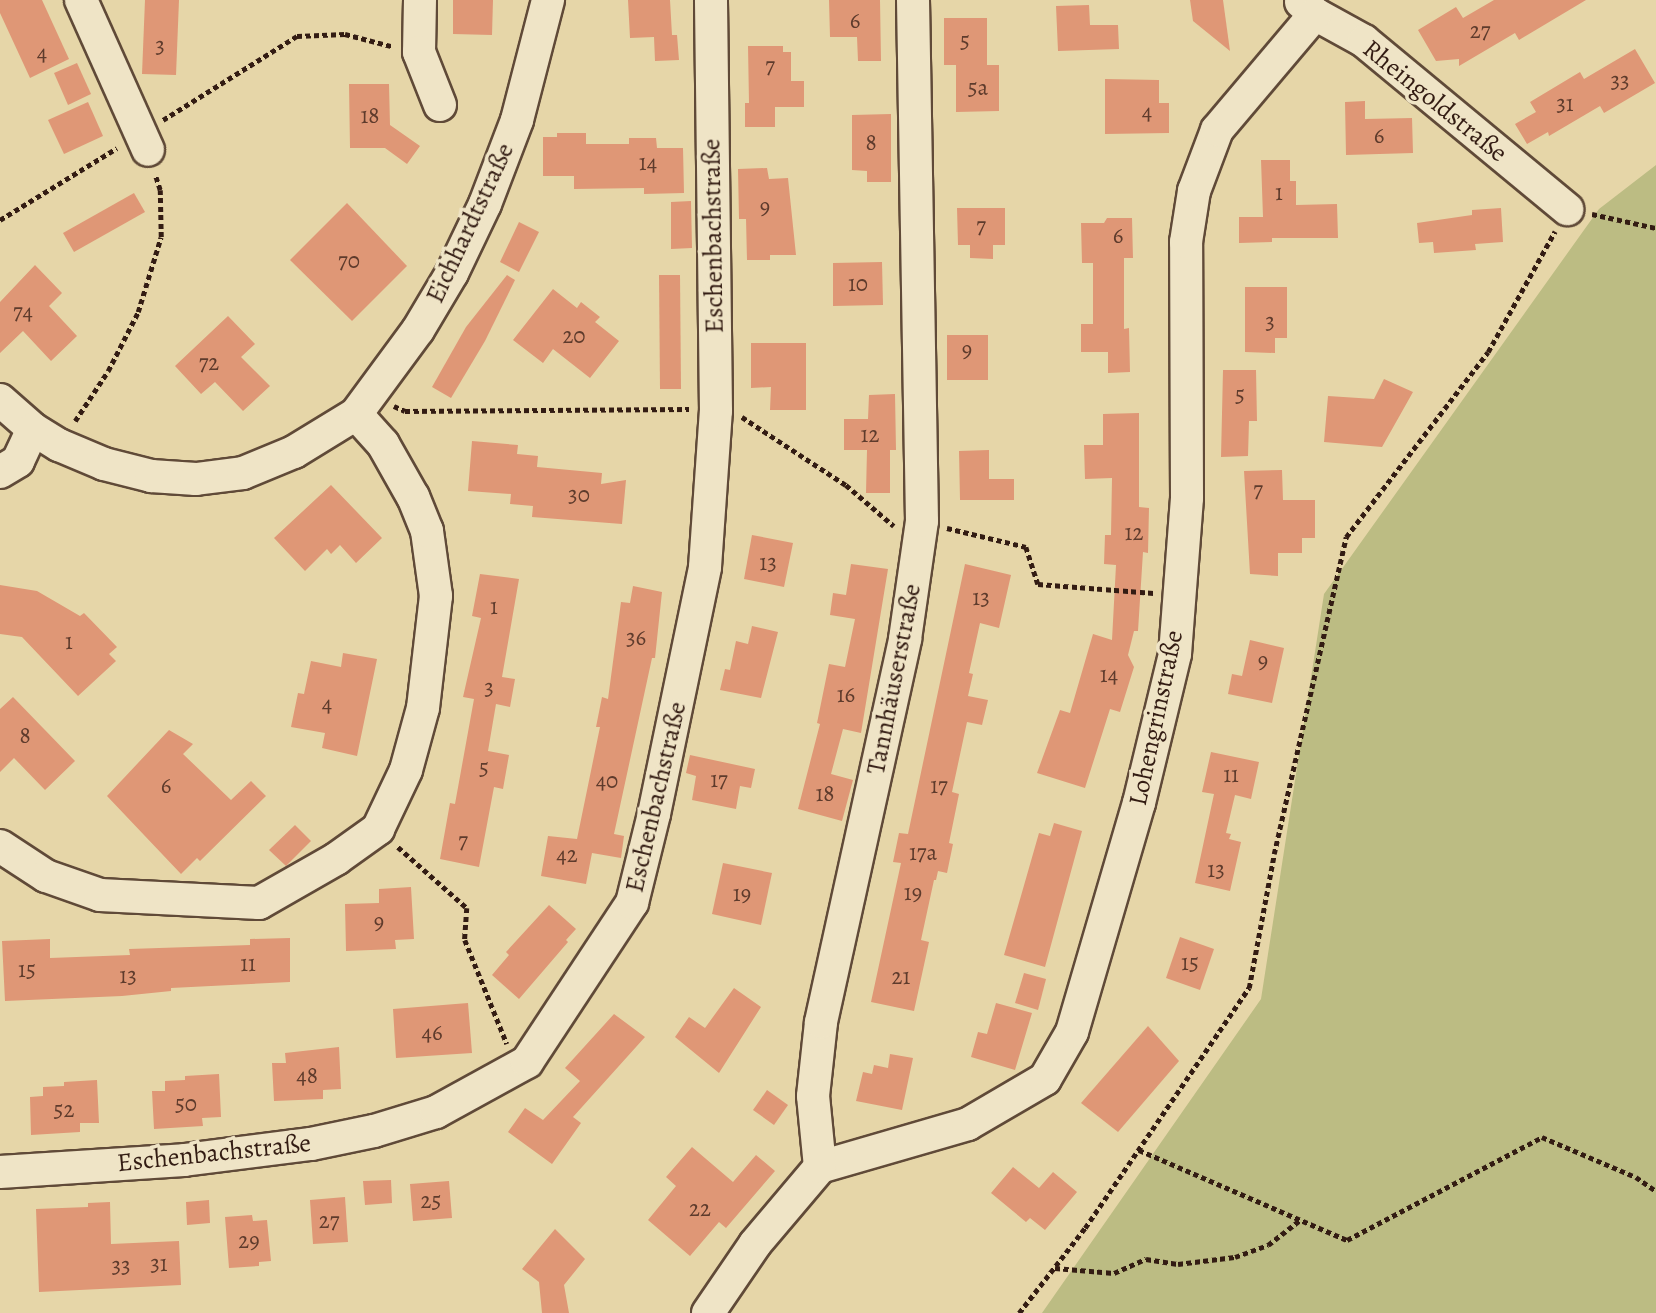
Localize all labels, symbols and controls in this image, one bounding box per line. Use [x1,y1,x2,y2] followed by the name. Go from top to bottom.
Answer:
[850,7,860,35] house number: 6
[1470,17,1490,45] house number: 27
[960,27,970,55] house number: 5
[155,32,165,60] house number: 3
[1356,33,1514,169] street label: Rheingoldstraße
[37,39,47,67] house number: 4
[765,52,775,80] house number: 7
[1610,67,1630,95] house number: 33
[968,74,988,102] house number: 5a
[1556,90,1574,118] house number: 31
[1142,98,1152,126] house number: 4
[360,102,380,130] house number: 18
[1374,122,1384,150] house number: 6
[865,129,877,157] house number: 8
[419,138,521,308] street label: Eichhardtstraße
[696,138,730,334] street label: Eschenbachstraße
[639,149,657,177] house number: 14
[1275,179,1283,207] house number: 1
[760,193,770,221] house number: 9
[976,212,986,240] house number: 7
[1113,222,1123,250] house number: 6
[338,247,360,275] house number: 70
[848,270,868,298] house number: 10
[13,298,33,326] house number: 74
[1265,308,1275,336] house number: 3
[562,322,586,350] house number: 20
[962,336,972,364] house number: 9
[199,349,219,377] house number: 72
[1235,381,1245,409] house number: 5
[861,421,879,449] house number: 12
[1253,476,1263,504] house number: 7
[568,481,590,509] house number: 30
[1125,519,1143,547] house number: 12
[759,549,777,577] house number: 13
[860,581,928,777] street label: Tannhäuserstraße
[972,584,990,612] house number: 13
[490,593,498,621] house number: 1
[626,624,646,652] house number: 36
[65,628,73,656] house number: 1
[1122,628,1190,808] street label: Lohengrinstraße
[1258,647,1268,675] house number: 9
[1100,661,1118,689] house number: 14
[484,674,494,702] house number: 3
[837,681,855,709] house number: 16
[322,690,332,718] house number: 4
[619,699,693,895] street label: Eschenbachstraße
[19,722,31,750] house number: 8
[479,754,489,782] house number: 5
[1223,761,1239,789] house number: 11
[710,766,728,794] house number: 17
[596,767,618,795] house number: 40
[161,772,171,800] house number: 6
[930,772,948,800] house number: 17
[815,780,835,808] house number: 18
[458,827,468,855] house number: 7
[909,839,937,867] house number: 17a
[556,841,578,869] house number: 42
[1207,856,1225,884] house number: 13
[904,879,922,907] house number: 19
[733,880,751,908] house number: 19
[374,908,384,936] house number: 9
[1181,949,1199,977] house number: 15
[240,950,256,978] house number: 11
[18,956,36,984] house number: 15
[119,962,137,990] house number: 13
[892,963,910,991] house number: 21
[421,1019,443,1047] house number: 46
[296,1062,318,1090] house number: 48
[175,1090,197,1118] house number: 50
[54,1096,74,1124] house number: 52
[116,1127,312,1179] street label: Eschenbachstraße
[421,1187,441,1215] house number: 25
[689,1195,711,1223] house number: 22
[319,1207,339,1235] house number: 27
[238,1227,260,1255] house number: 29
[150,1250,168,1278] house number: 31
[111,1252,131,1280] house number: 33

